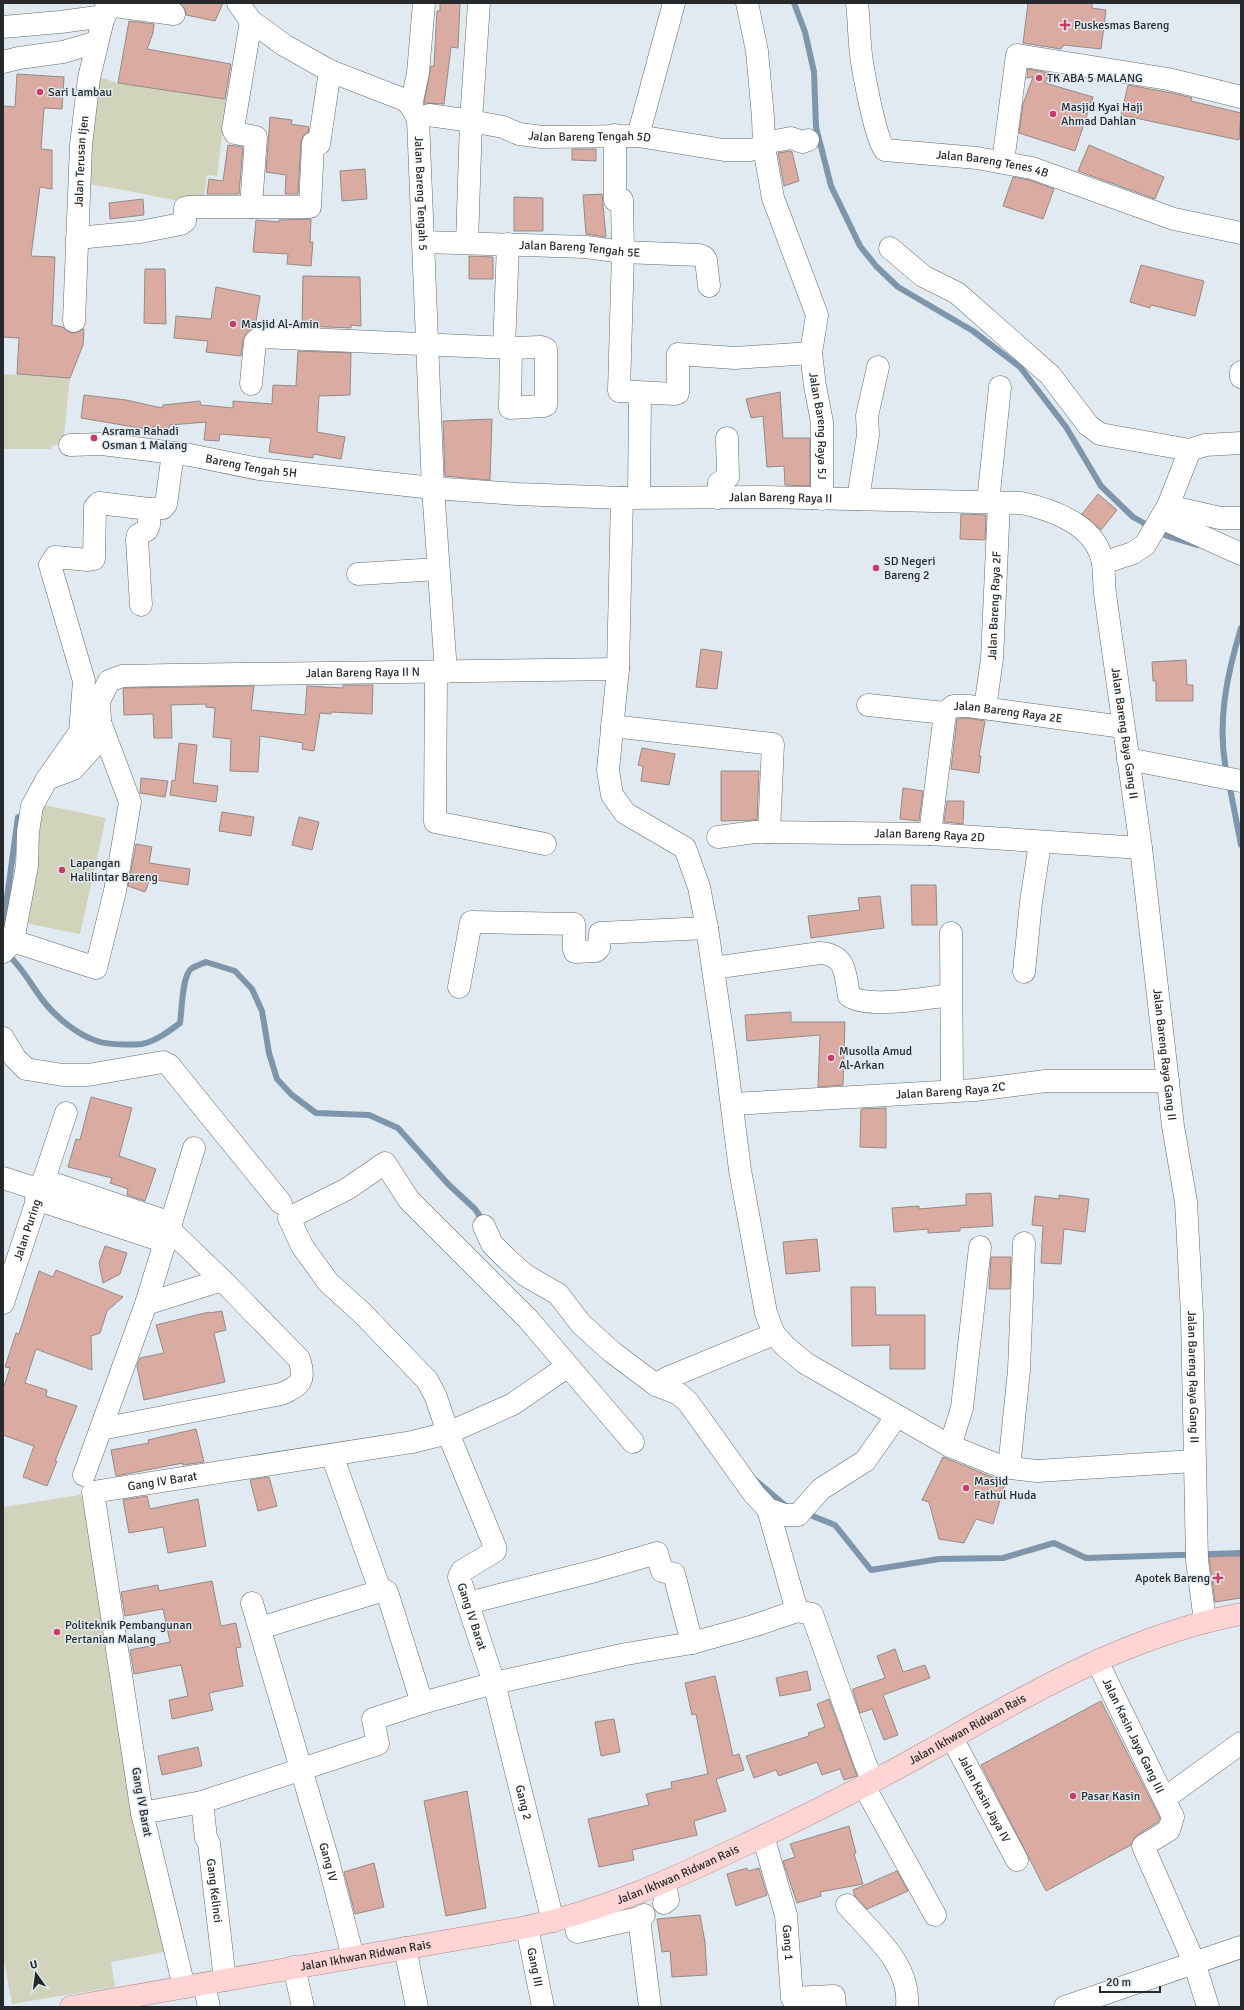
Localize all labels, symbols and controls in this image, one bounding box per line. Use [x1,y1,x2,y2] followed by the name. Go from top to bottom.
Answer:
[1074,18,1169,33] place label: Puskesmas Bareng
[1059,19,1071,31] marker: Puskesmas Bareng
[1047,71,1143,86] place label: TK ABA 5 MALANG
[1034,73,1044,83] marker: TK ABA 5 MALANG
[48,85,112,100] place label: Sari Lambau
[35,87,45,97] marker: Sari Lambau
[1061,100,1143,129] place label: Masjid Kyai Haji Ahmad Dahlan
[1048,109,1058,119] marker: Masjid Kyai Haji Ahmad Dahlan
[72,115,92,207] street label: Jalan Terusan Ijen
[527,128,652,146] street label: Jalan Bareng Tengah 5D
[411,136,430,251] street label: Jalan Bareng Tengah 5
[935,147,1051,181] street label: Jalan Bareng Tenes 4B
[519,238,641,261] street label: Jalan Bareng Tengah 5E
[241,317,319,332] place label: Masjid Al-Amin
[228,319,238,329] marker: Masjid Al-Amin
[805,371,829,480] street label: Jalan Bareng Raya 5J
[102,424,187,453] place label: Asrama Rahadi Osman 1 Malang
[89,433,99,443] marker: Asrama Rahadi Osman 1 Malang
[204,451,298,481] street label: Bareng Tengah 5H
[729,490,832,507] street label: Jalan Bareng Raya II
[985,551,1005,660] street label: Jalan Bareng Raya 2F
[884,554,935,583] place label: SD Negeri Bareng 2
[871,563,881,573] marker: SD Negeri Bareng 2
[306,665,420,681] street label: Jalan Bareng Raya II N
[1107,666,1141,800] street label: Jalan Bareng Raya Gang II
[954,699,1064,727] street label: Jalan Bareng Raya 2E
[874,826,986,846] street label: Jalan Bareng Raya 2D
[70,856,158,885] place label: Lapangan Halilintar Bareng
[57,865,67,875] marker: Lapangan Halilintar Bareng
[1149,988,1179,1122] street label: Jalan Bareng Raya Gang II
[839,1044,912,1073] place label: Musolla Amud Al-Arkan
[826,1053,836,1063] marker: Musolla Amud Al-Arkan
[895,1079,1006,1103] street label: Jalan Bareng Raya 2C
[11,1197,45,1263] street label: Jalan Puring
[1184,1310,1202,1443] street label: Jalan Bareng Raya Gang II
[127,1469,198,1494] street label: Gang IV Barat
[974,1474,1036,1503] place label: Masjid Fathul Huda
[961,1483,971,1493] marker: Masjid Fathul Huda
[1135,1571,1210,1586] place label: Apotek Bareng
[1213,1573,1223,1583] marker: Apotek Bareng
[453,1581,490,1652] street label: Gang IV Barat
[65,1618,192,1647] place label: Politeknik Pembangunan Pertanian Malang
[52,1627,62,1637] marker: Politeknik Pembangunan Pertanian Malang
[1099,1676,1167,1796] street label: Jalan Kasin Jaya Gang III
[906,1691,1029,1769] street label: Jalan Ikhwan Ridwan Rais
[955,1753,1013,1845] street label: Jalan Kasin Jaya IV
[128,1766,155,1838] street label: Gang IV Barat
[512,1783,535,1822] street label: Gang 2
[1081,1789,1140,1804] place label: Pasar Kasin
[1068,1791,1078,1801] marker: Pasar Kasin
[315,1841,340,1883] street label: Gang IV
[615,1842,742,1908] street label: Jalan Ikhwan Ridwan Rais
[203,1858,225,1924] street label: Gang Kelinci
[779,1924,796,1961] street label: Gang 1
[299,1937,432,1975] street label: Jalan Ikhwan Ridwan Rais
[523,1946,546,1988] street label: Gang III
[16,1954,56,1994] north arrow
[29,1958,39,1972] text: U
[1100,1968,1160,1994] scale bar
[1106,1975,1131,1990] text: 20 m

